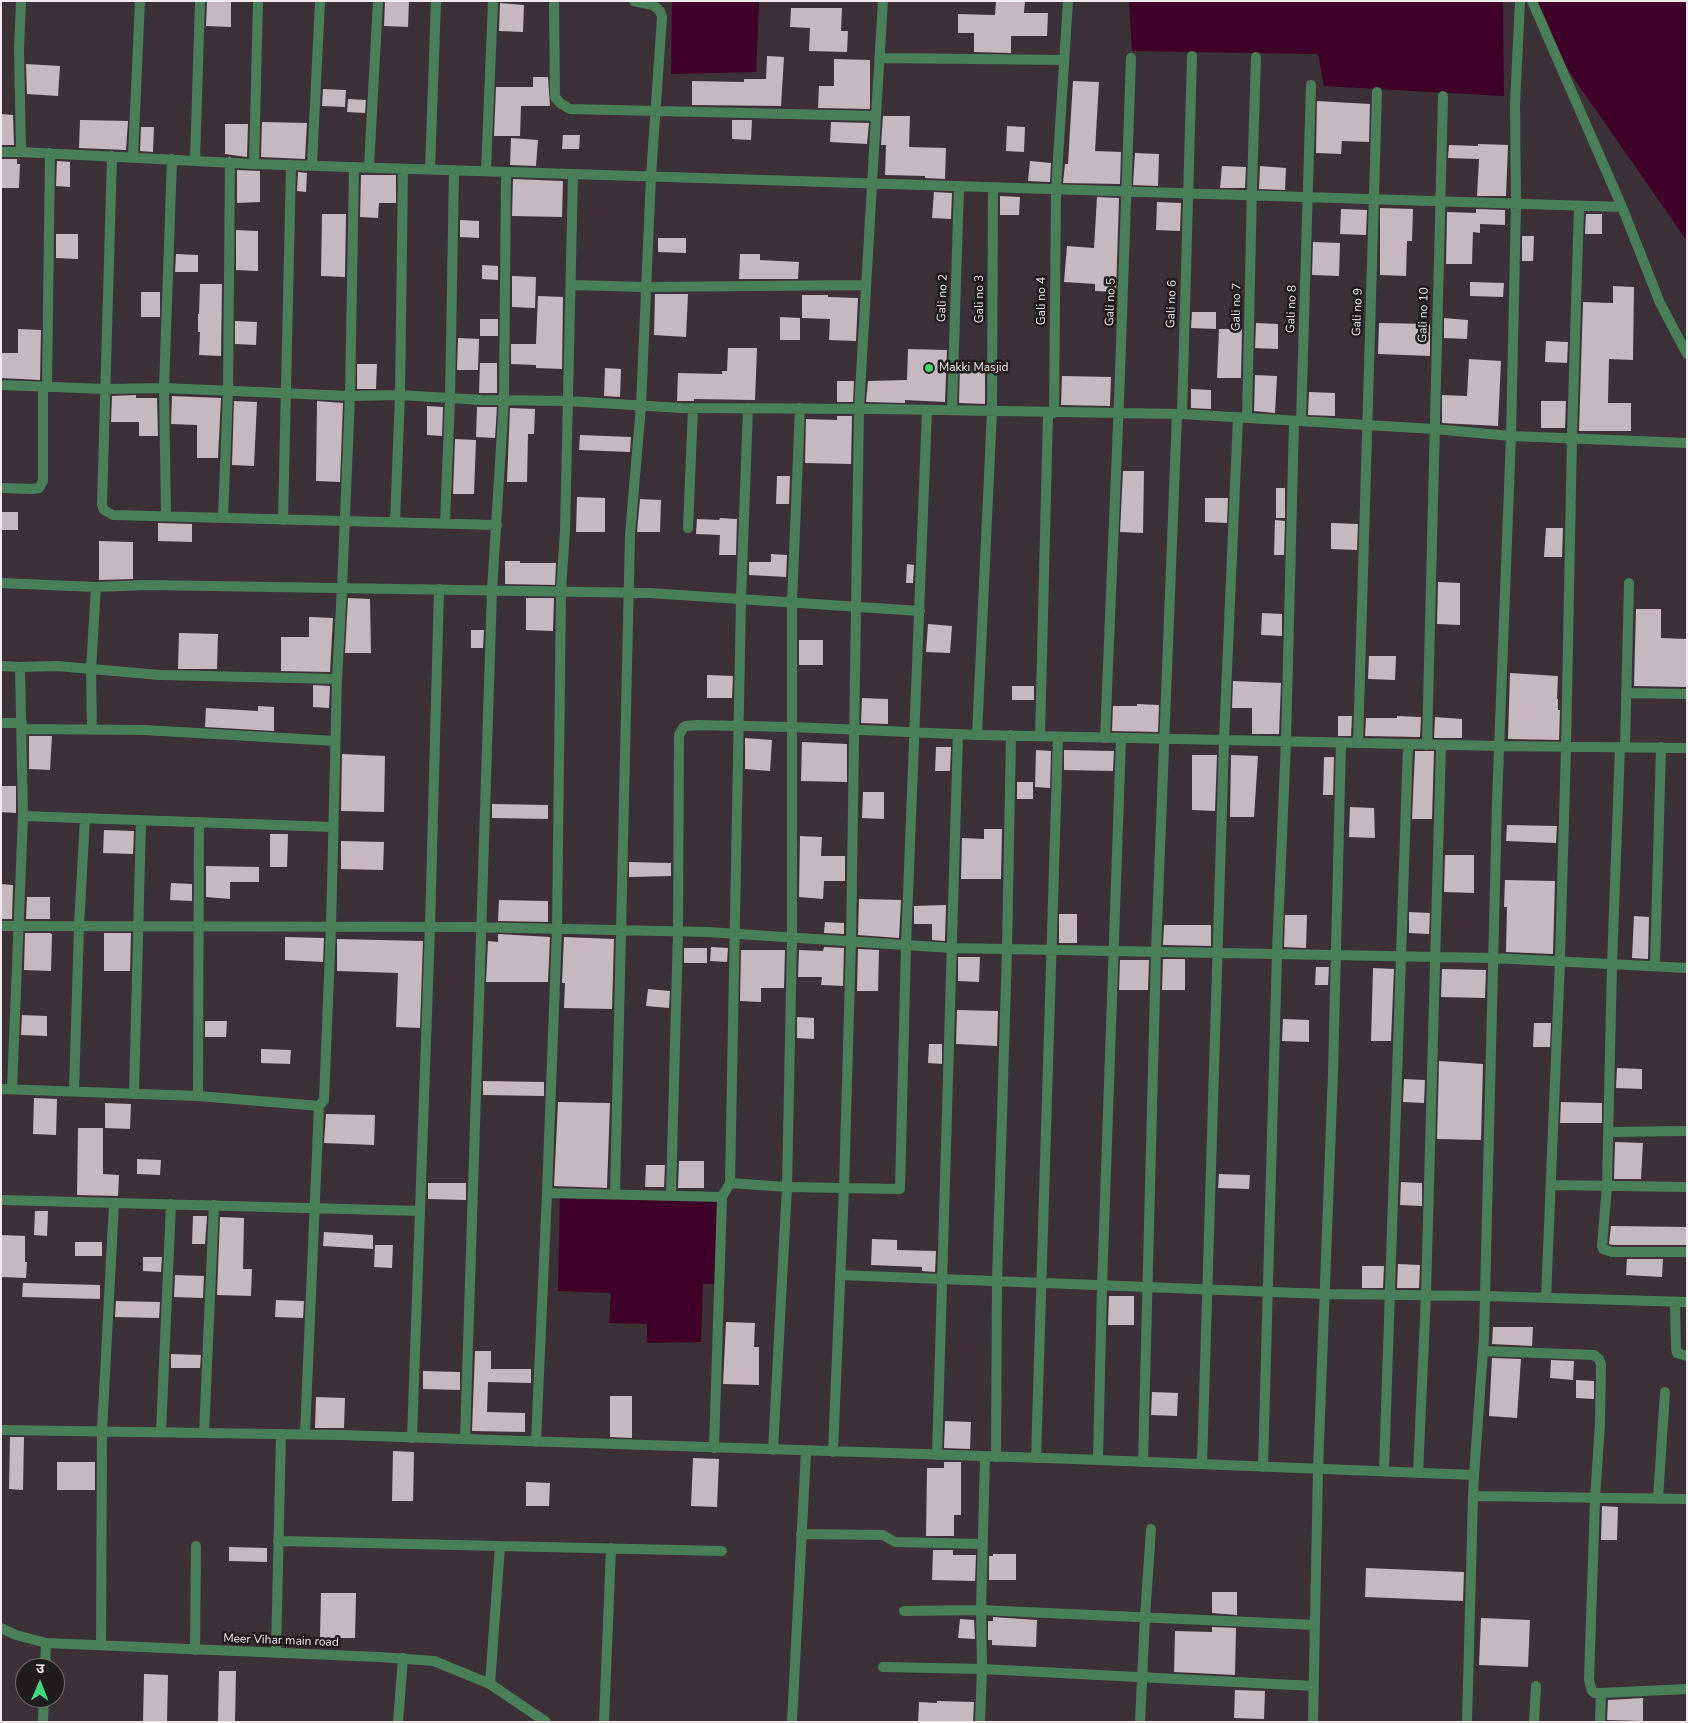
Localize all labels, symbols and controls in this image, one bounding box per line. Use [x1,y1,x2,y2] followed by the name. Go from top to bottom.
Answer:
[935,274,951,322] street label: Gali no 2
[973,275,987,323] street label: Gali no 3
[1035,277,1049,325] street label: Gali no 4
[1103,278,1119,326] street label: Gali no 5
[1164,280,1180,328] street label: Gali no 6
[1229,283,1245,331] street label: Gali no 7
[1284,285,1300,333] street label: Gali no 8
[1416,287,1432,343] street label: Gali no 10
[1350,288,1366,336] street label: Gali no 9
[939,361,1008,375] place label: Makki Masjid
[923,362,935,374] marker: Makki Masjid
[223,1632,339,1650] street label: Meer Vihar main road
[15,1658,65,1708] north arrow
[36,1659,45,1678] text: उ

